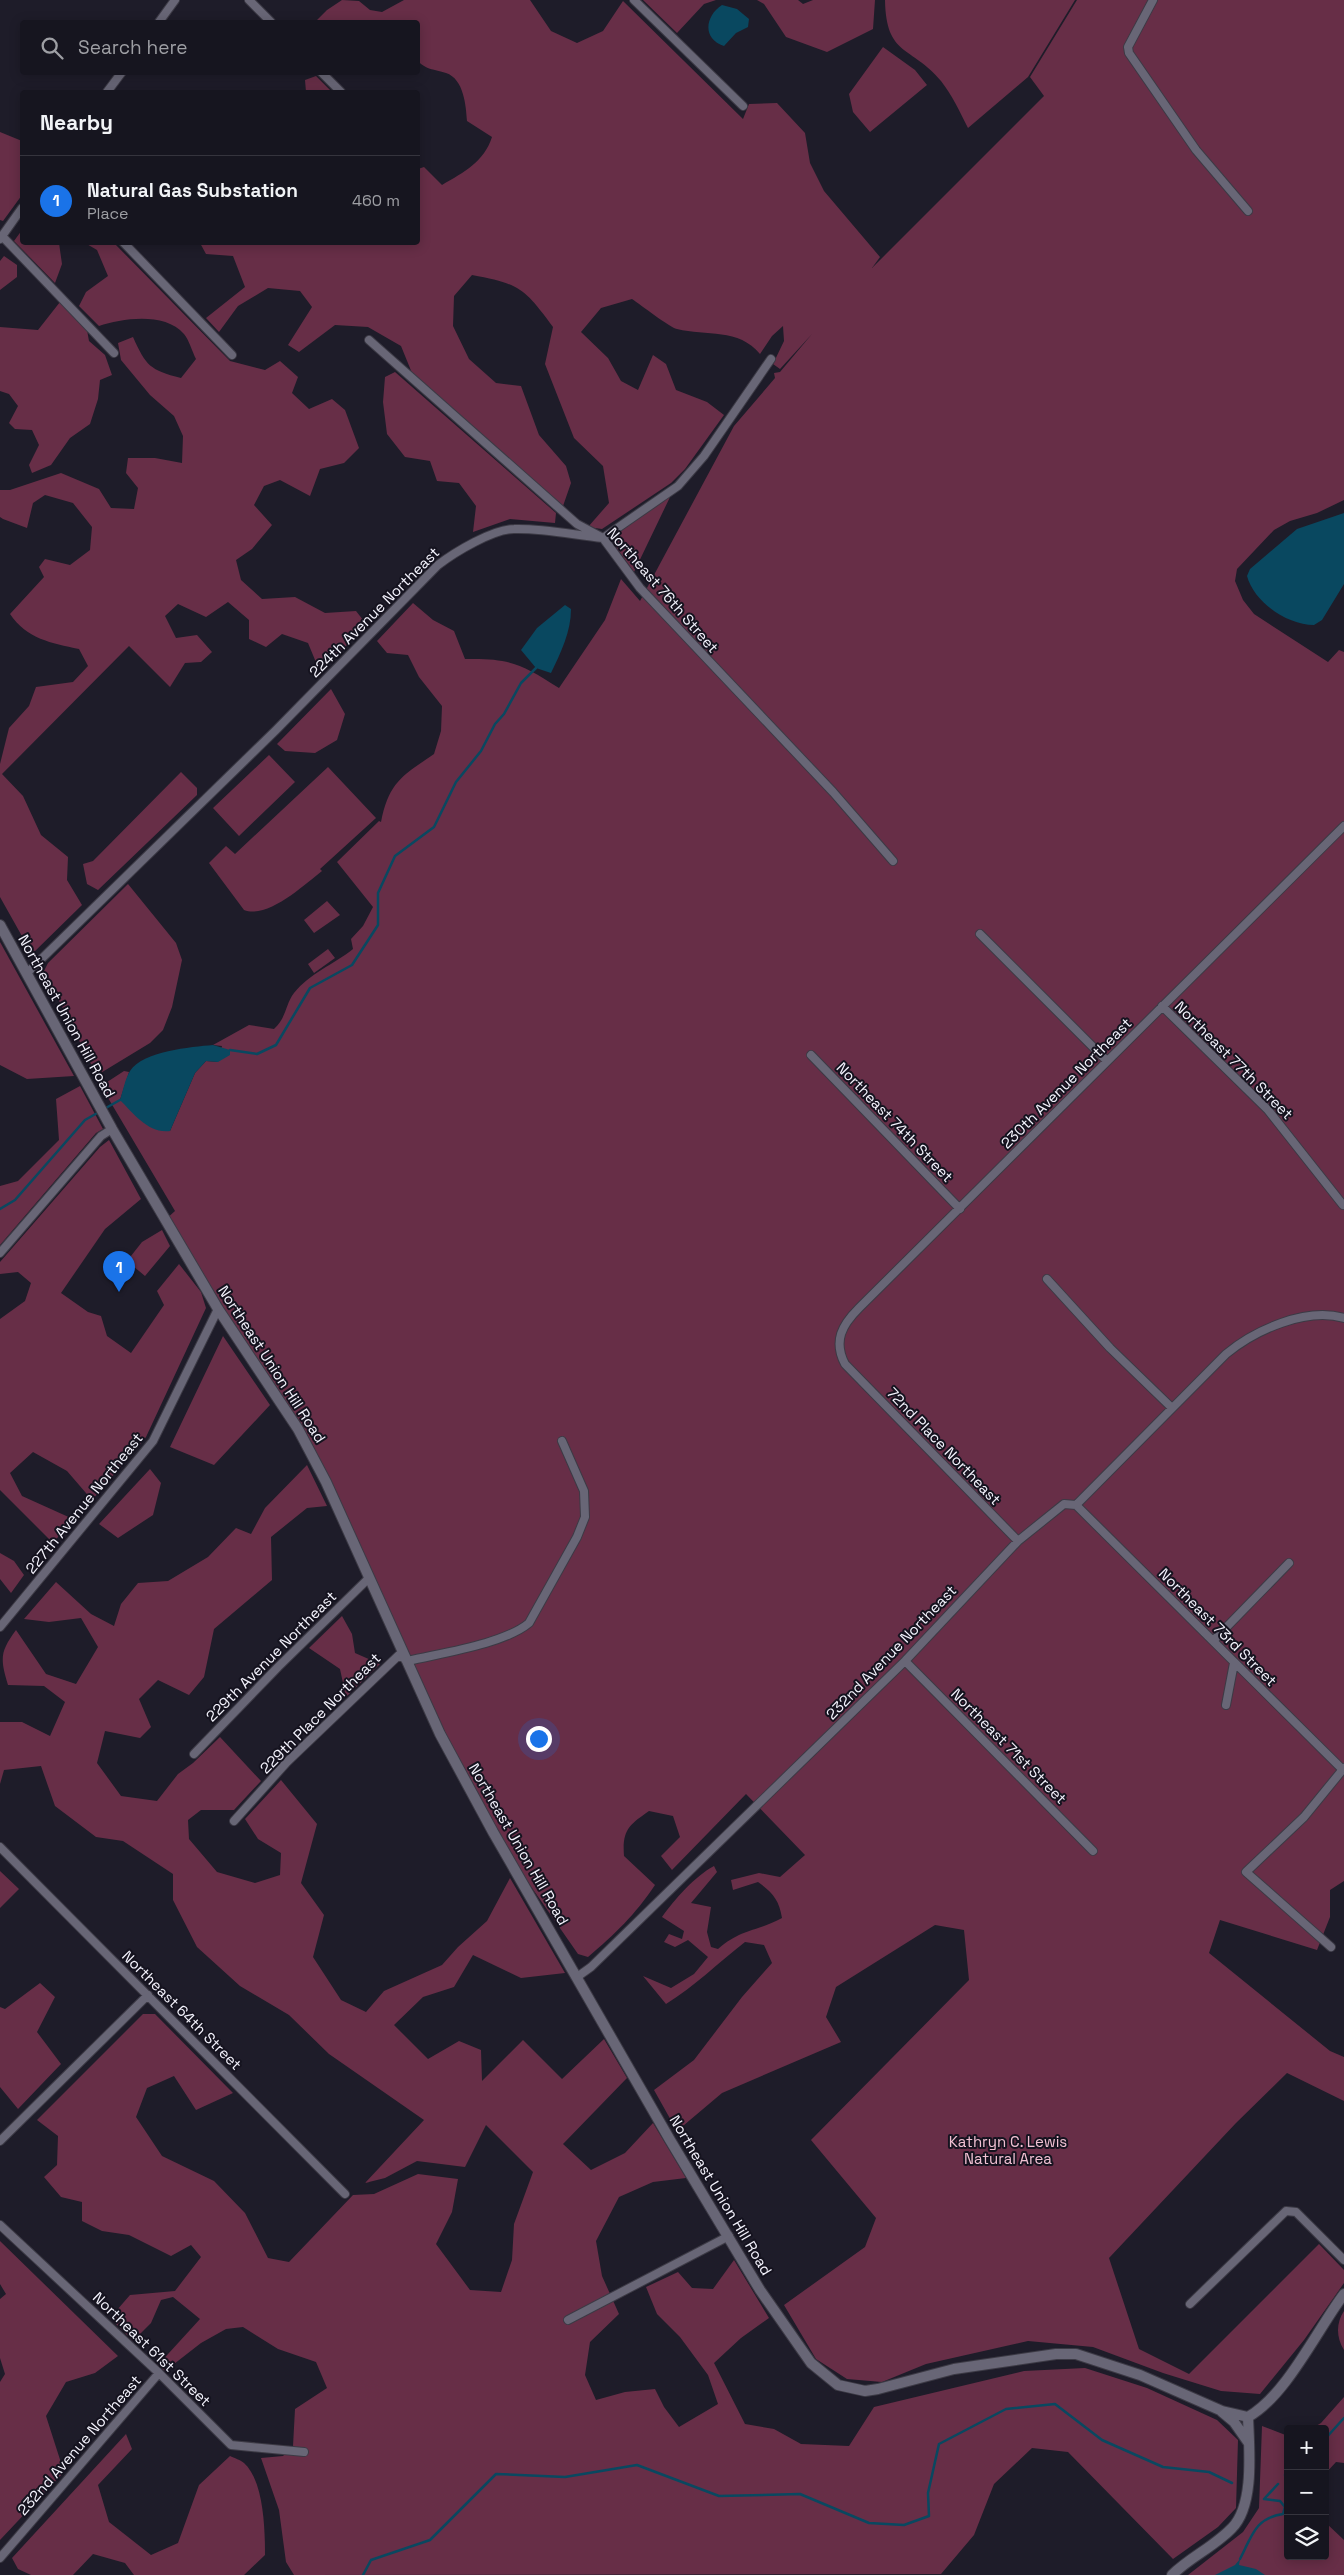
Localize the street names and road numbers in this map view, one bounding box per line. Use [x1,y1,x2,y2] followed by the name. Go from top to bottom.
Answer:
[603,523,723,657] street label: Northeast 76th Street
[305,543,443,681] street label: 224th Avenue Northeast
[14,931,120,1101] street label: Northeast Union Hill Road
[1171,997,1297,1123] street label: Northeast 77th Street
[997,1014,1135,1152] street label: 230th Avenue Northeast
[833,1058,957,1186] street label: Northeast 74th Street
[214,1282,330,1446] street label: Northeast Union Hill Road
[883,1383,1005,1509] street label: 72nd Place Northeast
[21,1429,147,1577] street label: 227th Avenue Northeast
[1155,1564,1281,1690] street label: Northeast 73rd Street
[822,1581,960,1723] street label: 232nd Avenue Northeast
[202,1587,340,1725] street label: 229th Avenue Northeast
[256,1649,384,1777] street label: 229th Place Northeast
[947,1684,1071,1808] street label: Northeast 71st Street
[465,1760,573,1928] street label: Northeast Union Hill Road
[118,1946,246,2074] street label: Northeast 64th Street
[666,2111,776,2279] street label: Northeast Union Hill Road
[89,2288,215,2410] street label: Northeast 61st Street
[13,2371,145,2519] street label: 232nd Avenue Northeast

